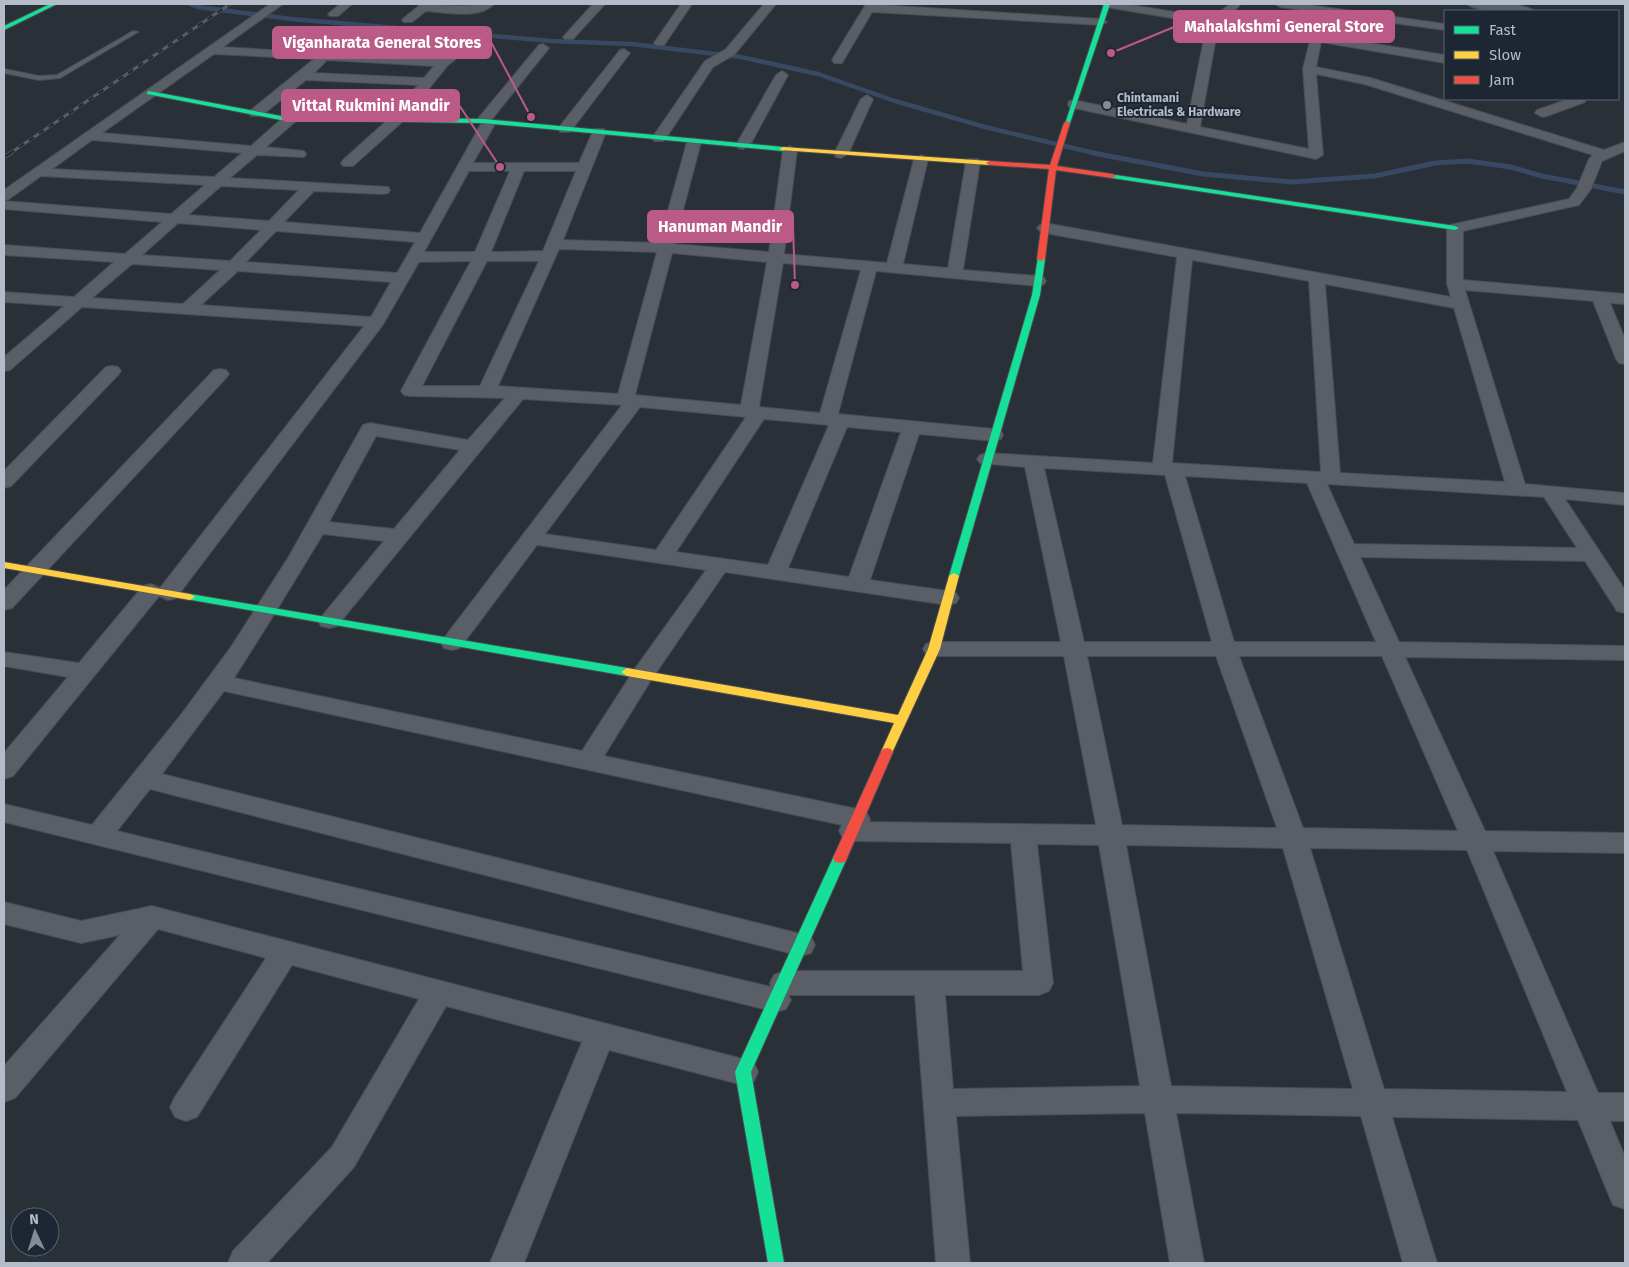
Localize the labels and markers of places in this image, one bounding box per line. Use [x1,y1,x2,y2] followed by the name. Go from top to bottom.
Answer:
[1174,11,1394,42] callout: Mahalakshmi General Store
[273,27,491,58] callout: Viganharata General Stores
[282,90,459,121] callout: Vittal Rukmini Mandir
[1117,91,1241,119] place label: Chintamani Electricals & Hardware
[1101,99,1113,111] marker: Chintamani Electricals & Hardware
[648,211,793,242] callout: Hanuman Mandir

